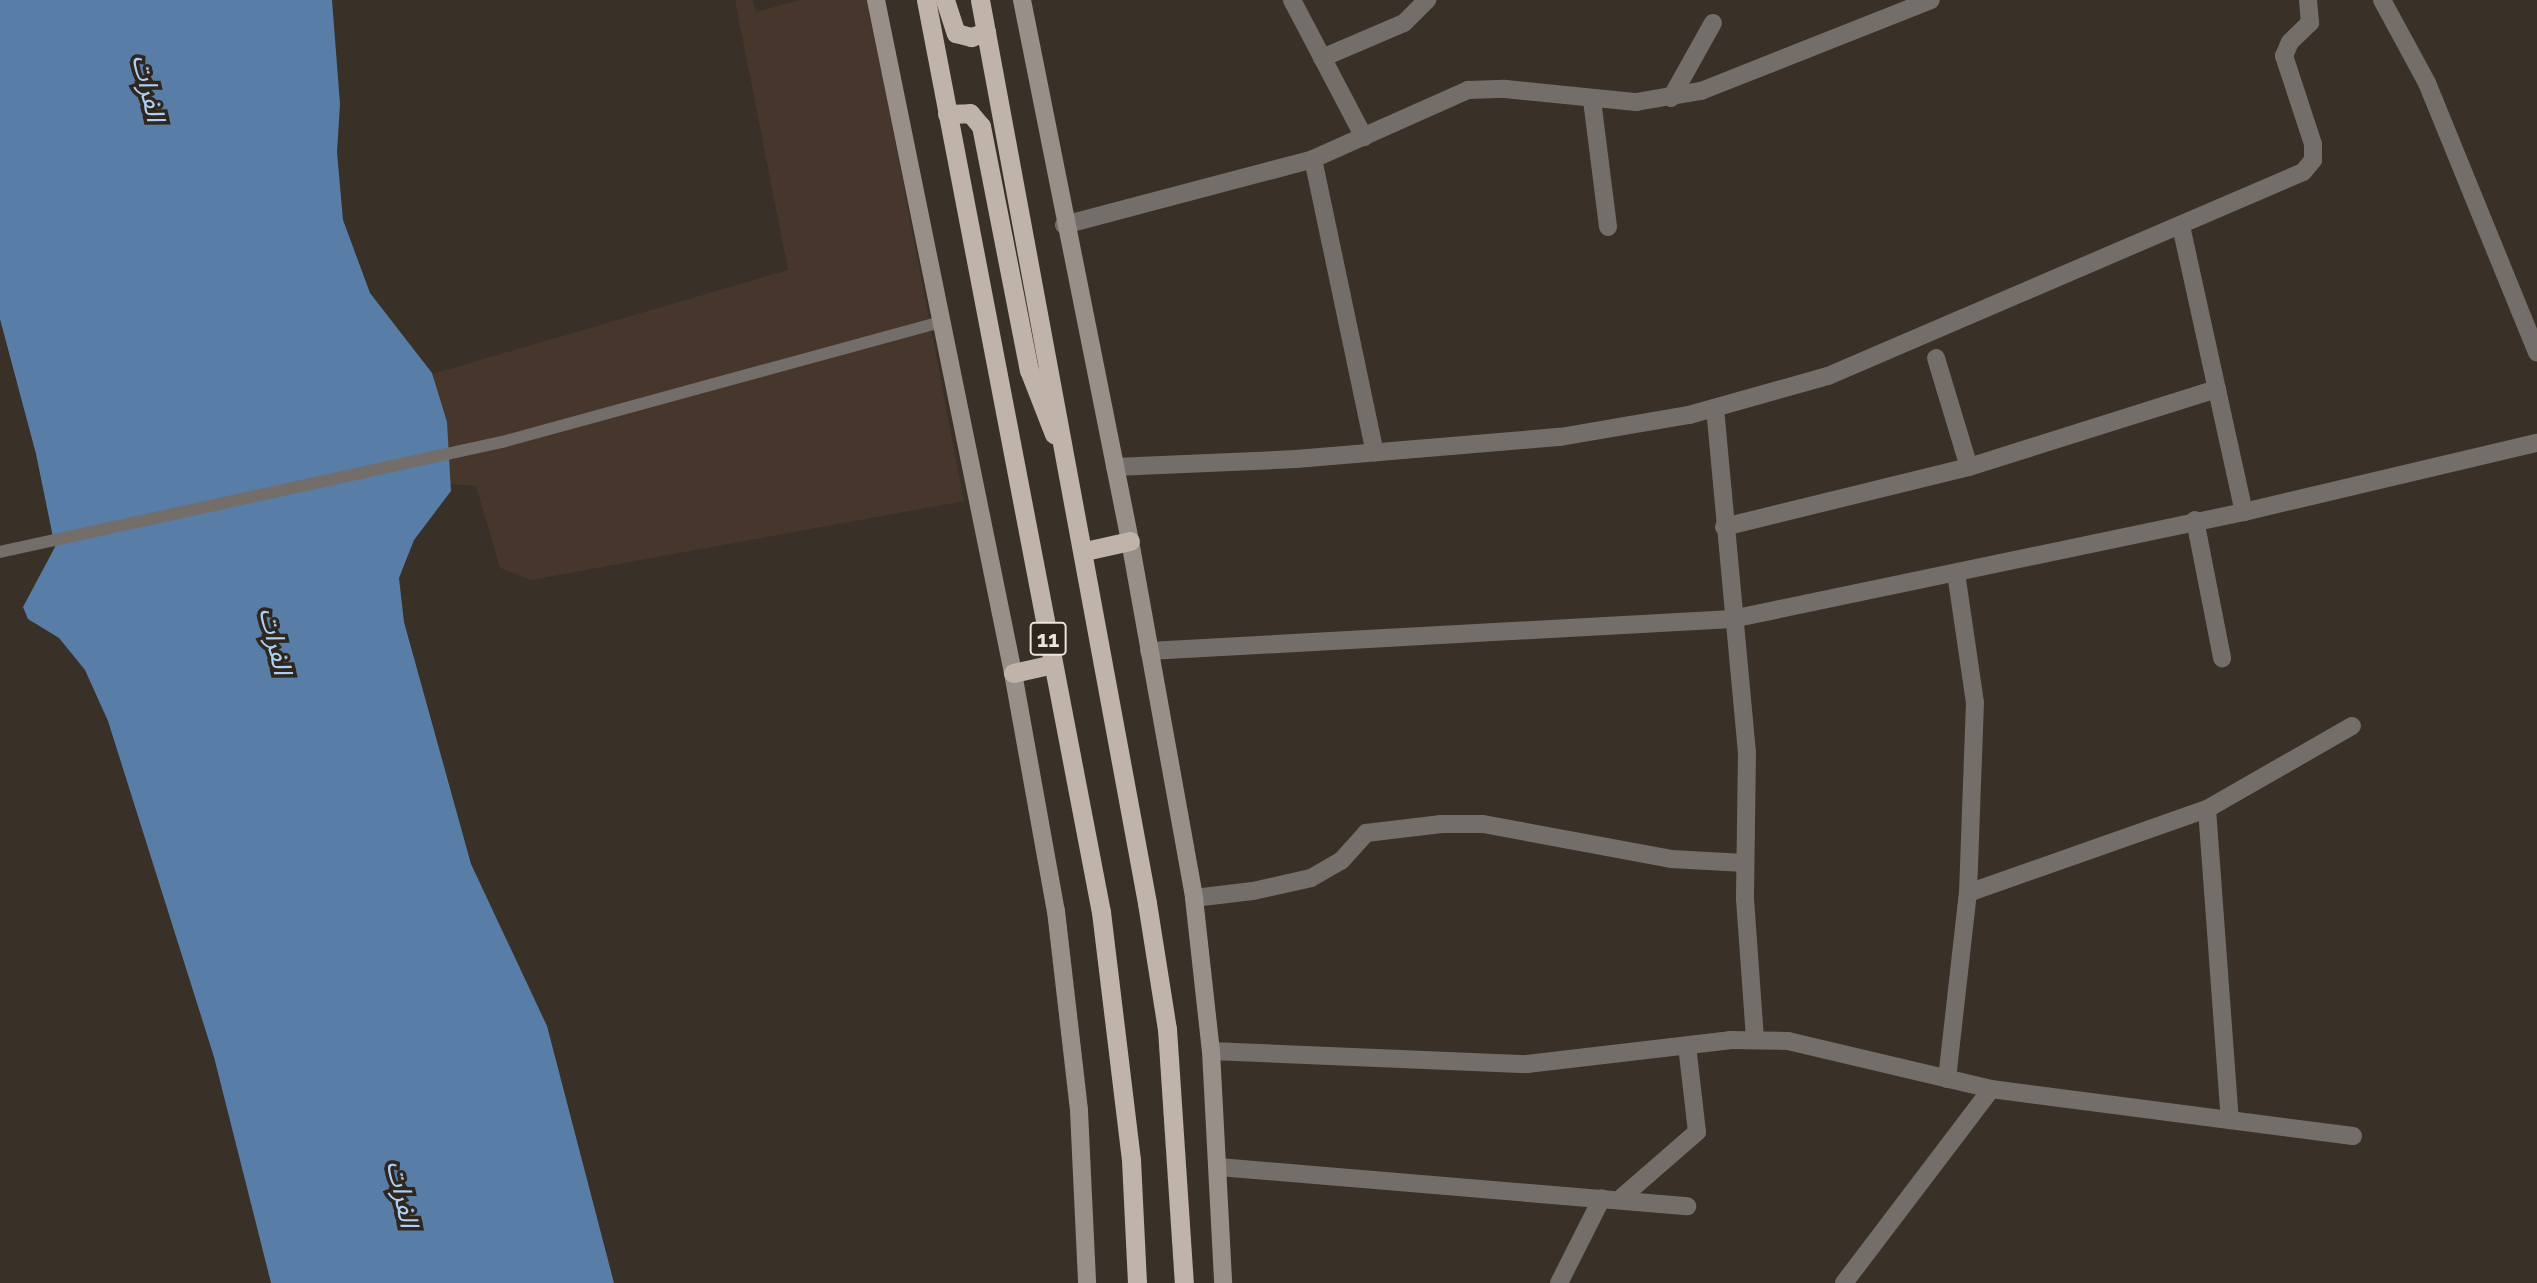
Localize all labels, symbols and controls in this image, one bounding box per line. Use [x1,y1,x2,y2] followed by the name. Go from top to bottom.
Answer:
[125,52,171,124] water label: الفرات
[252,605,298,677] water label: الفرات
[1029,620,1067,659] road number: 11
[380,1158,424,1230] water label: الفرات

